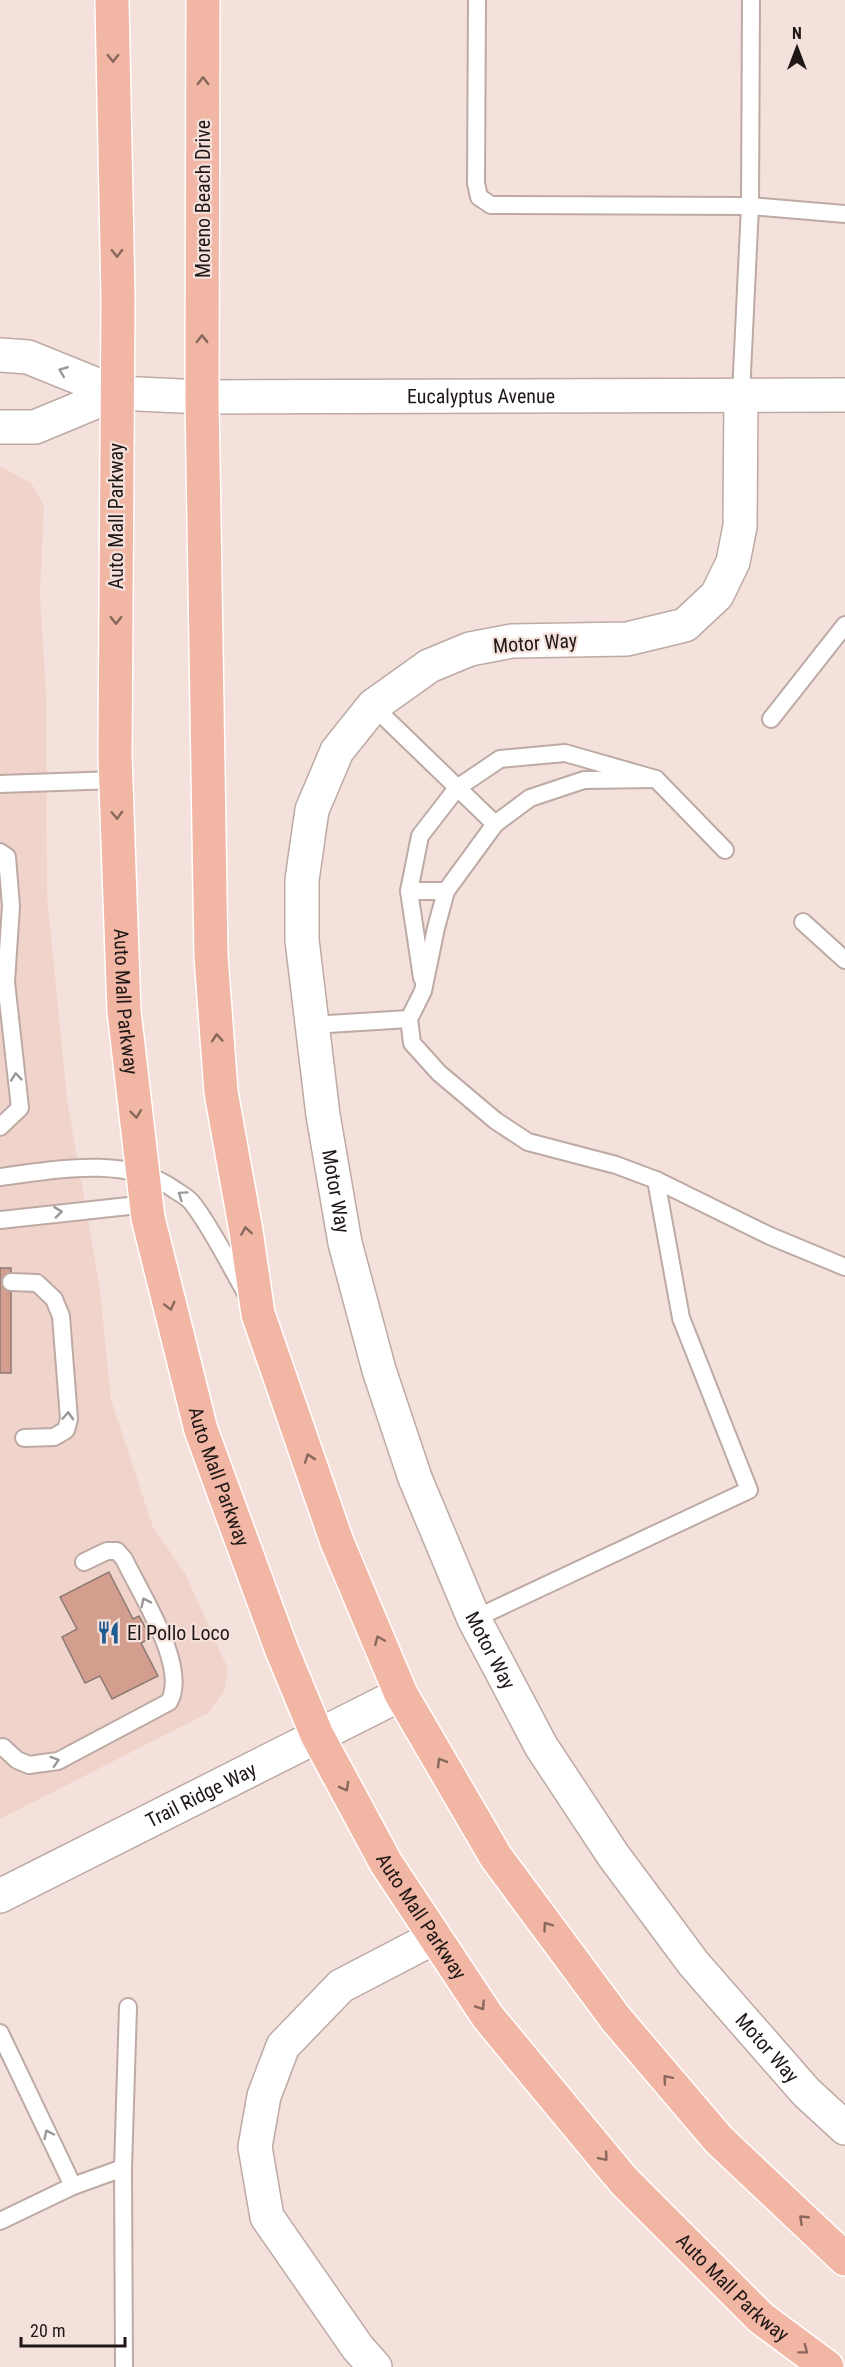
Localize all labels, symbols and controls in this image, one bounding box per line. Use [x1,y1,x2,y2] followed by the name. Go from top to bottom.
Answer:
[767,18,827,78] north arrow
[792,24,802,43] text: N
[107,54,119,63] one-way arrow
[197,76,209,85] one-way arrow
[191,120,215,278] street label: Moreno Beach Drive
[111,249,123,258] one-way arrow
[196,334,208,343] one-way arrow
[58,366,69,378] one-way arrow
[407,384,555,408] street label: Eucalyptus Avenue
[104,443,128,589] street label: Auto Mall Parkway
[110,615,122,624] one-way arrow
[492,628,578,658] street label: Motor Way
[111,810,123,819] one-way arrow
[109,928,143,1076] street label: Auto Mall Parkway
[211,1034,224,1043] one-way arrow
[11,1073,23,1082] one-way arrow
[129,1109,142,1119] one-way arrow
[317,1148,355,1235] street label: Motor Way
[177,1191,188,1202] one-way arrow
[53,1207,63,1219] one-way arrow
[240,1226,253,1236] one-way arrow
[163,1300,176,1310] one-way arrow
[184,1404,255,1550] street label: Auto Mall Parkway
[61,1411,74,1420] one-way arrow
[303,1453,316,1464] one-way arrow
[141,1597,152,1608] one-way arrow
[460,1607,521,1693] street label: Motor Way
[96,1620,122,1646] restaurant icon: El Pollo Loco
[127,1621,230,1645] place label: El Pollo Loco
[374,1636,386,1647] one-way arrow
[49,1755,60,1768] one-way arrow
[142,1757,260,1833] street label: Trail Ridge Way
[437,1758,448,1768] one-way arrow
[338,1781,349,1791] one-way arrow
[371,1849,472,1984] street label: Auto Mall Parkway
[543,1921,554,1932] one-way arrow
[474,1999,485,2010] one-way arrow
[731,2008,804,2087] street label: Motor Way
[663,2075,674,2086] one-way arrow
[43,2129,55,2140] one-way arrow
[597,2150,608,2161] one-way arrow
[799,2215,809,2226] one-way arrow
[671,2228,794,2347] street label: Auto Mall Parkway
[21,2310,124,2348] scale bar
[30,2320,65,2341] text: 20 m
[798,2343,809,2354] one-way arrow

